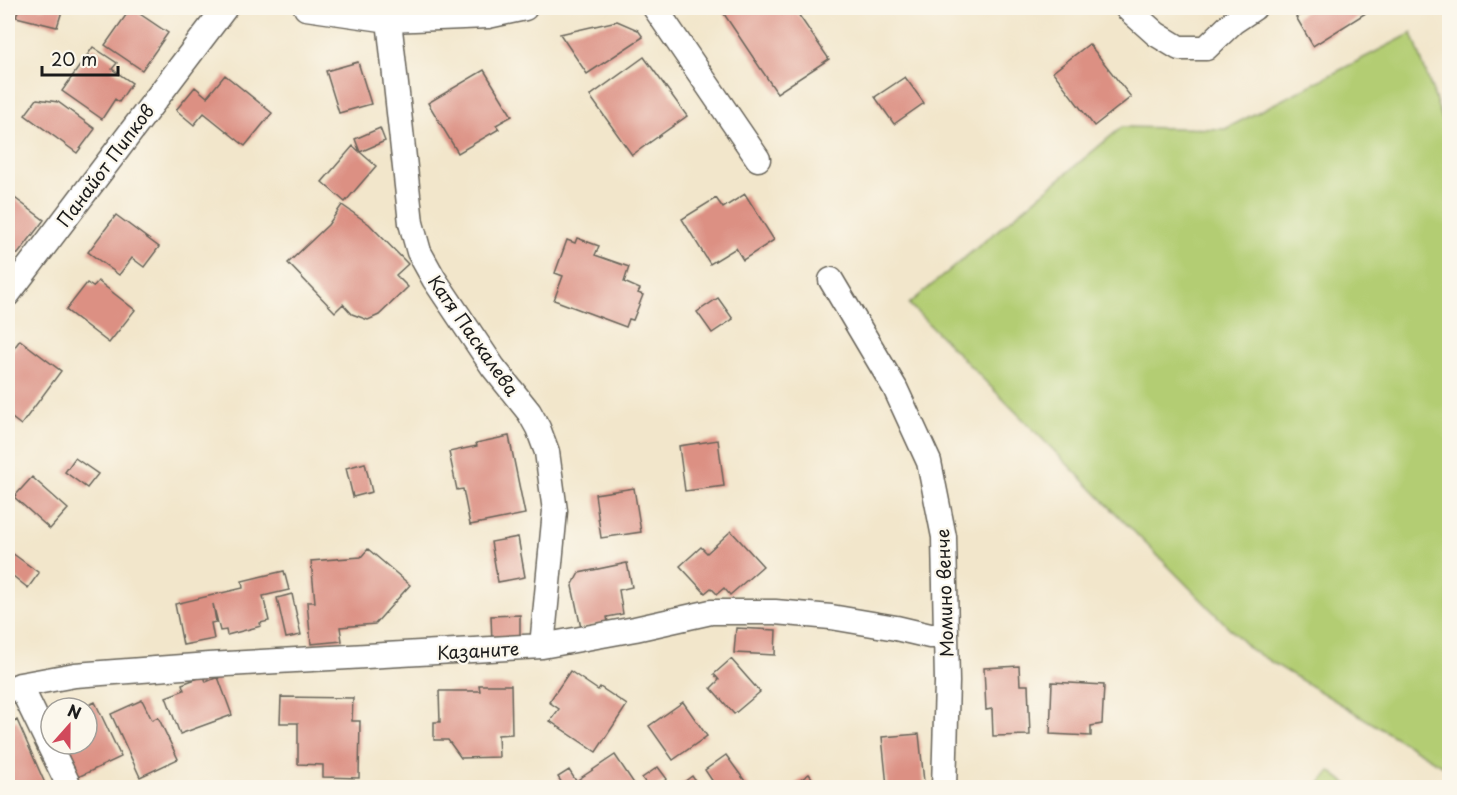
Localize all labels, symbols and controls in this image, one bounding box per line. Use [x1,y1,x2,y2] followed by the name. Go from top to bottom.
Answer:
[42,39,118,77] scale bar
[51,45,97,72] text: 20 m
[50,98,160,232] street label: Панайот Пипков
[422,269,526,402] street label: Катя Паскалева
[928,528,960,658] street label: Момино венче
[436,634,520,666] street label: Казаните
[39,696,99,756] north arrow
[65,698,85,725] text: N

